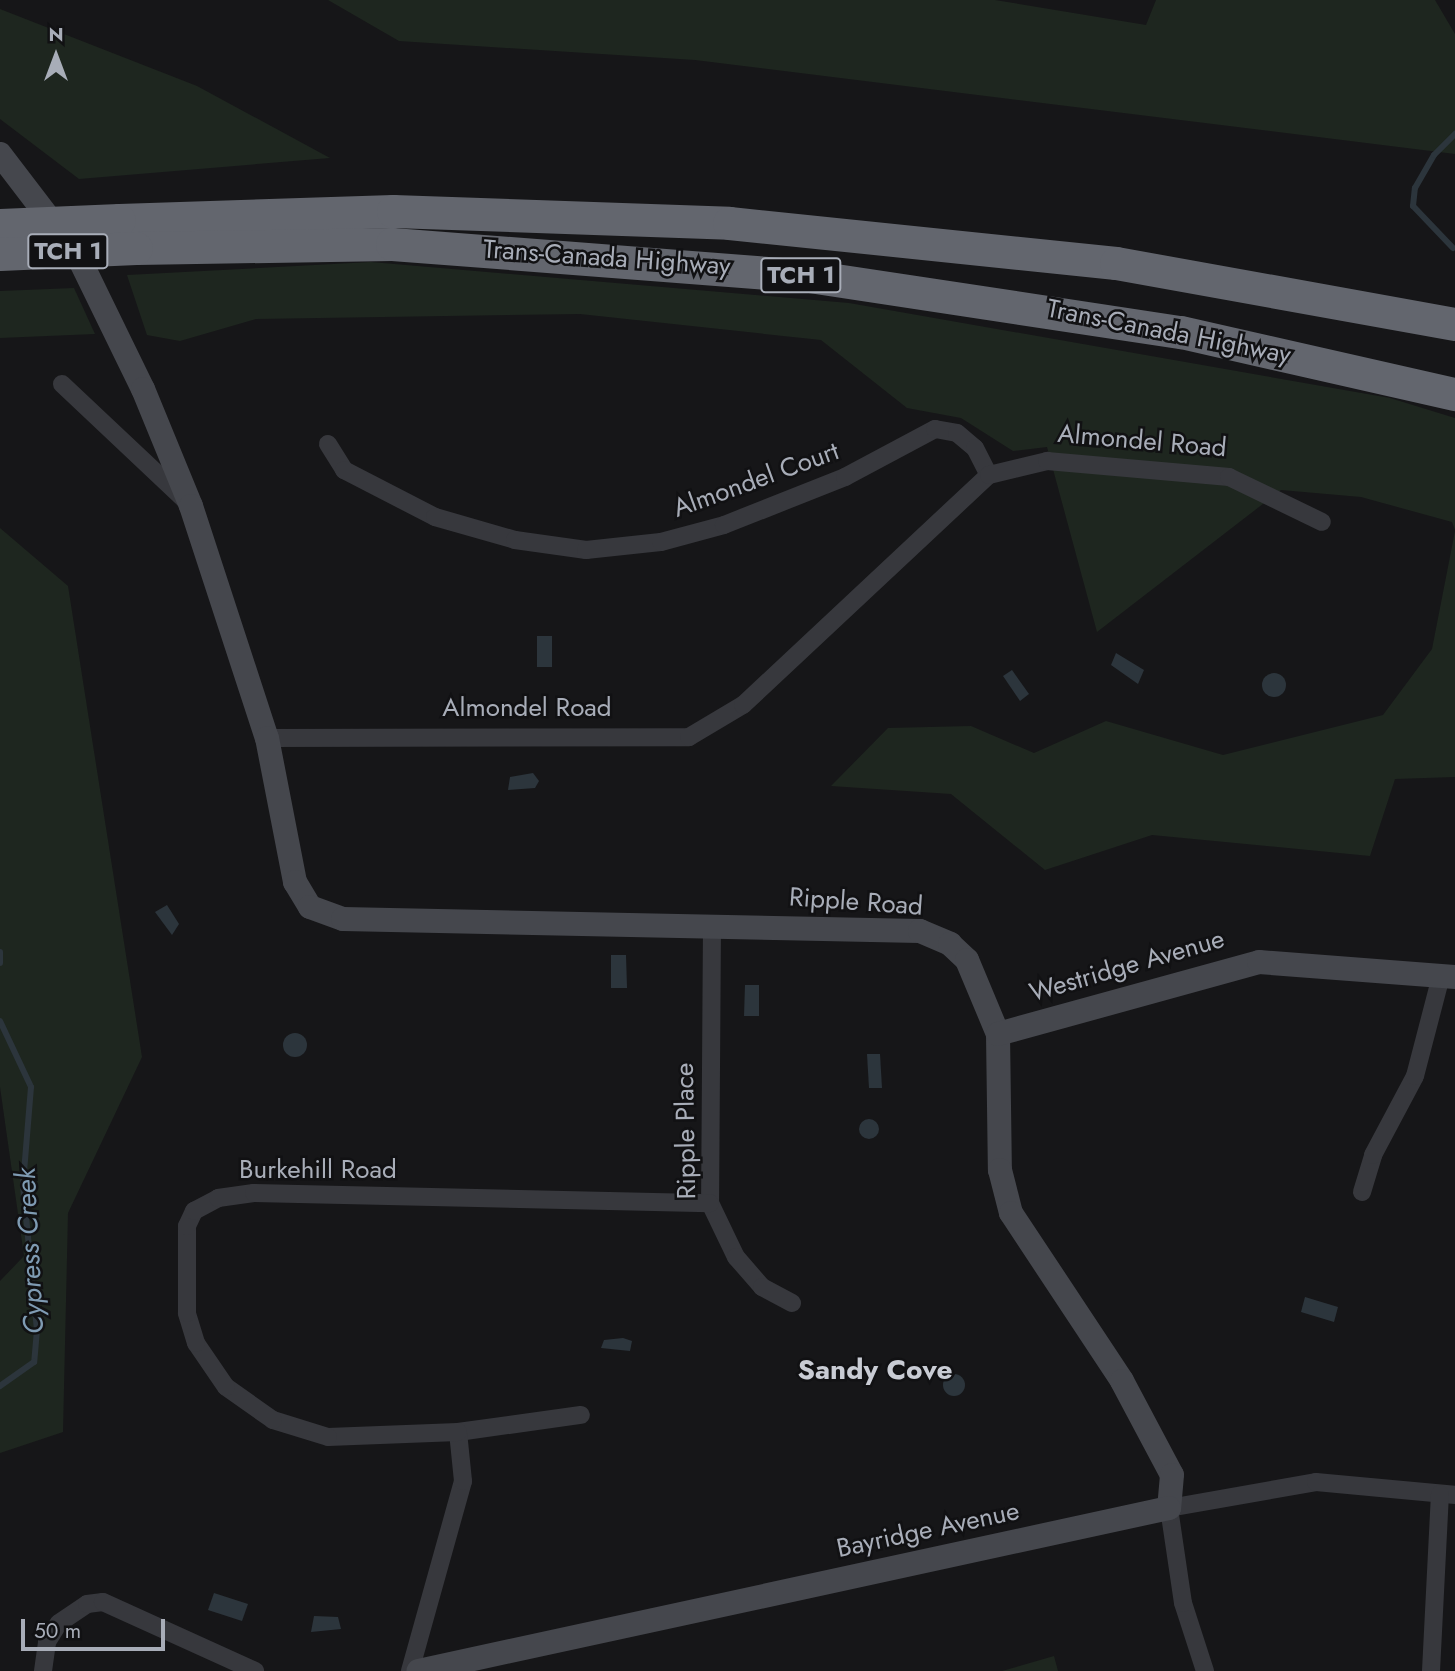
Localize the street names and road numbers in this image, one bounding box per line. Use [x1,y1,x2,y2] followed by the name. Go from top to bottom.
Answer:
[26,230,110,272] road number: TCH 1
[482,234,732,282] street label: Trans-Canada Highway
[759,254,843,296] road number: TCH 1
[1044,293,1294,371] street label: Trans-Canada Highway
[1056,418,1228,464] street label: Almondel Road
[669,436,843,524] street label: Almondel Court
[442,692,612,724] street label: Almondel Road
[788,882,924,922] street label: Ripple Road
[1026,923,1228,1009] street label: Westridge Avenue
[669,1062,703,1200] street label: Ripple Place
[239,1154,397,1186] street label: Burkehill Road
[834,1495,1022,1565] street label: Bayridge Avenue

